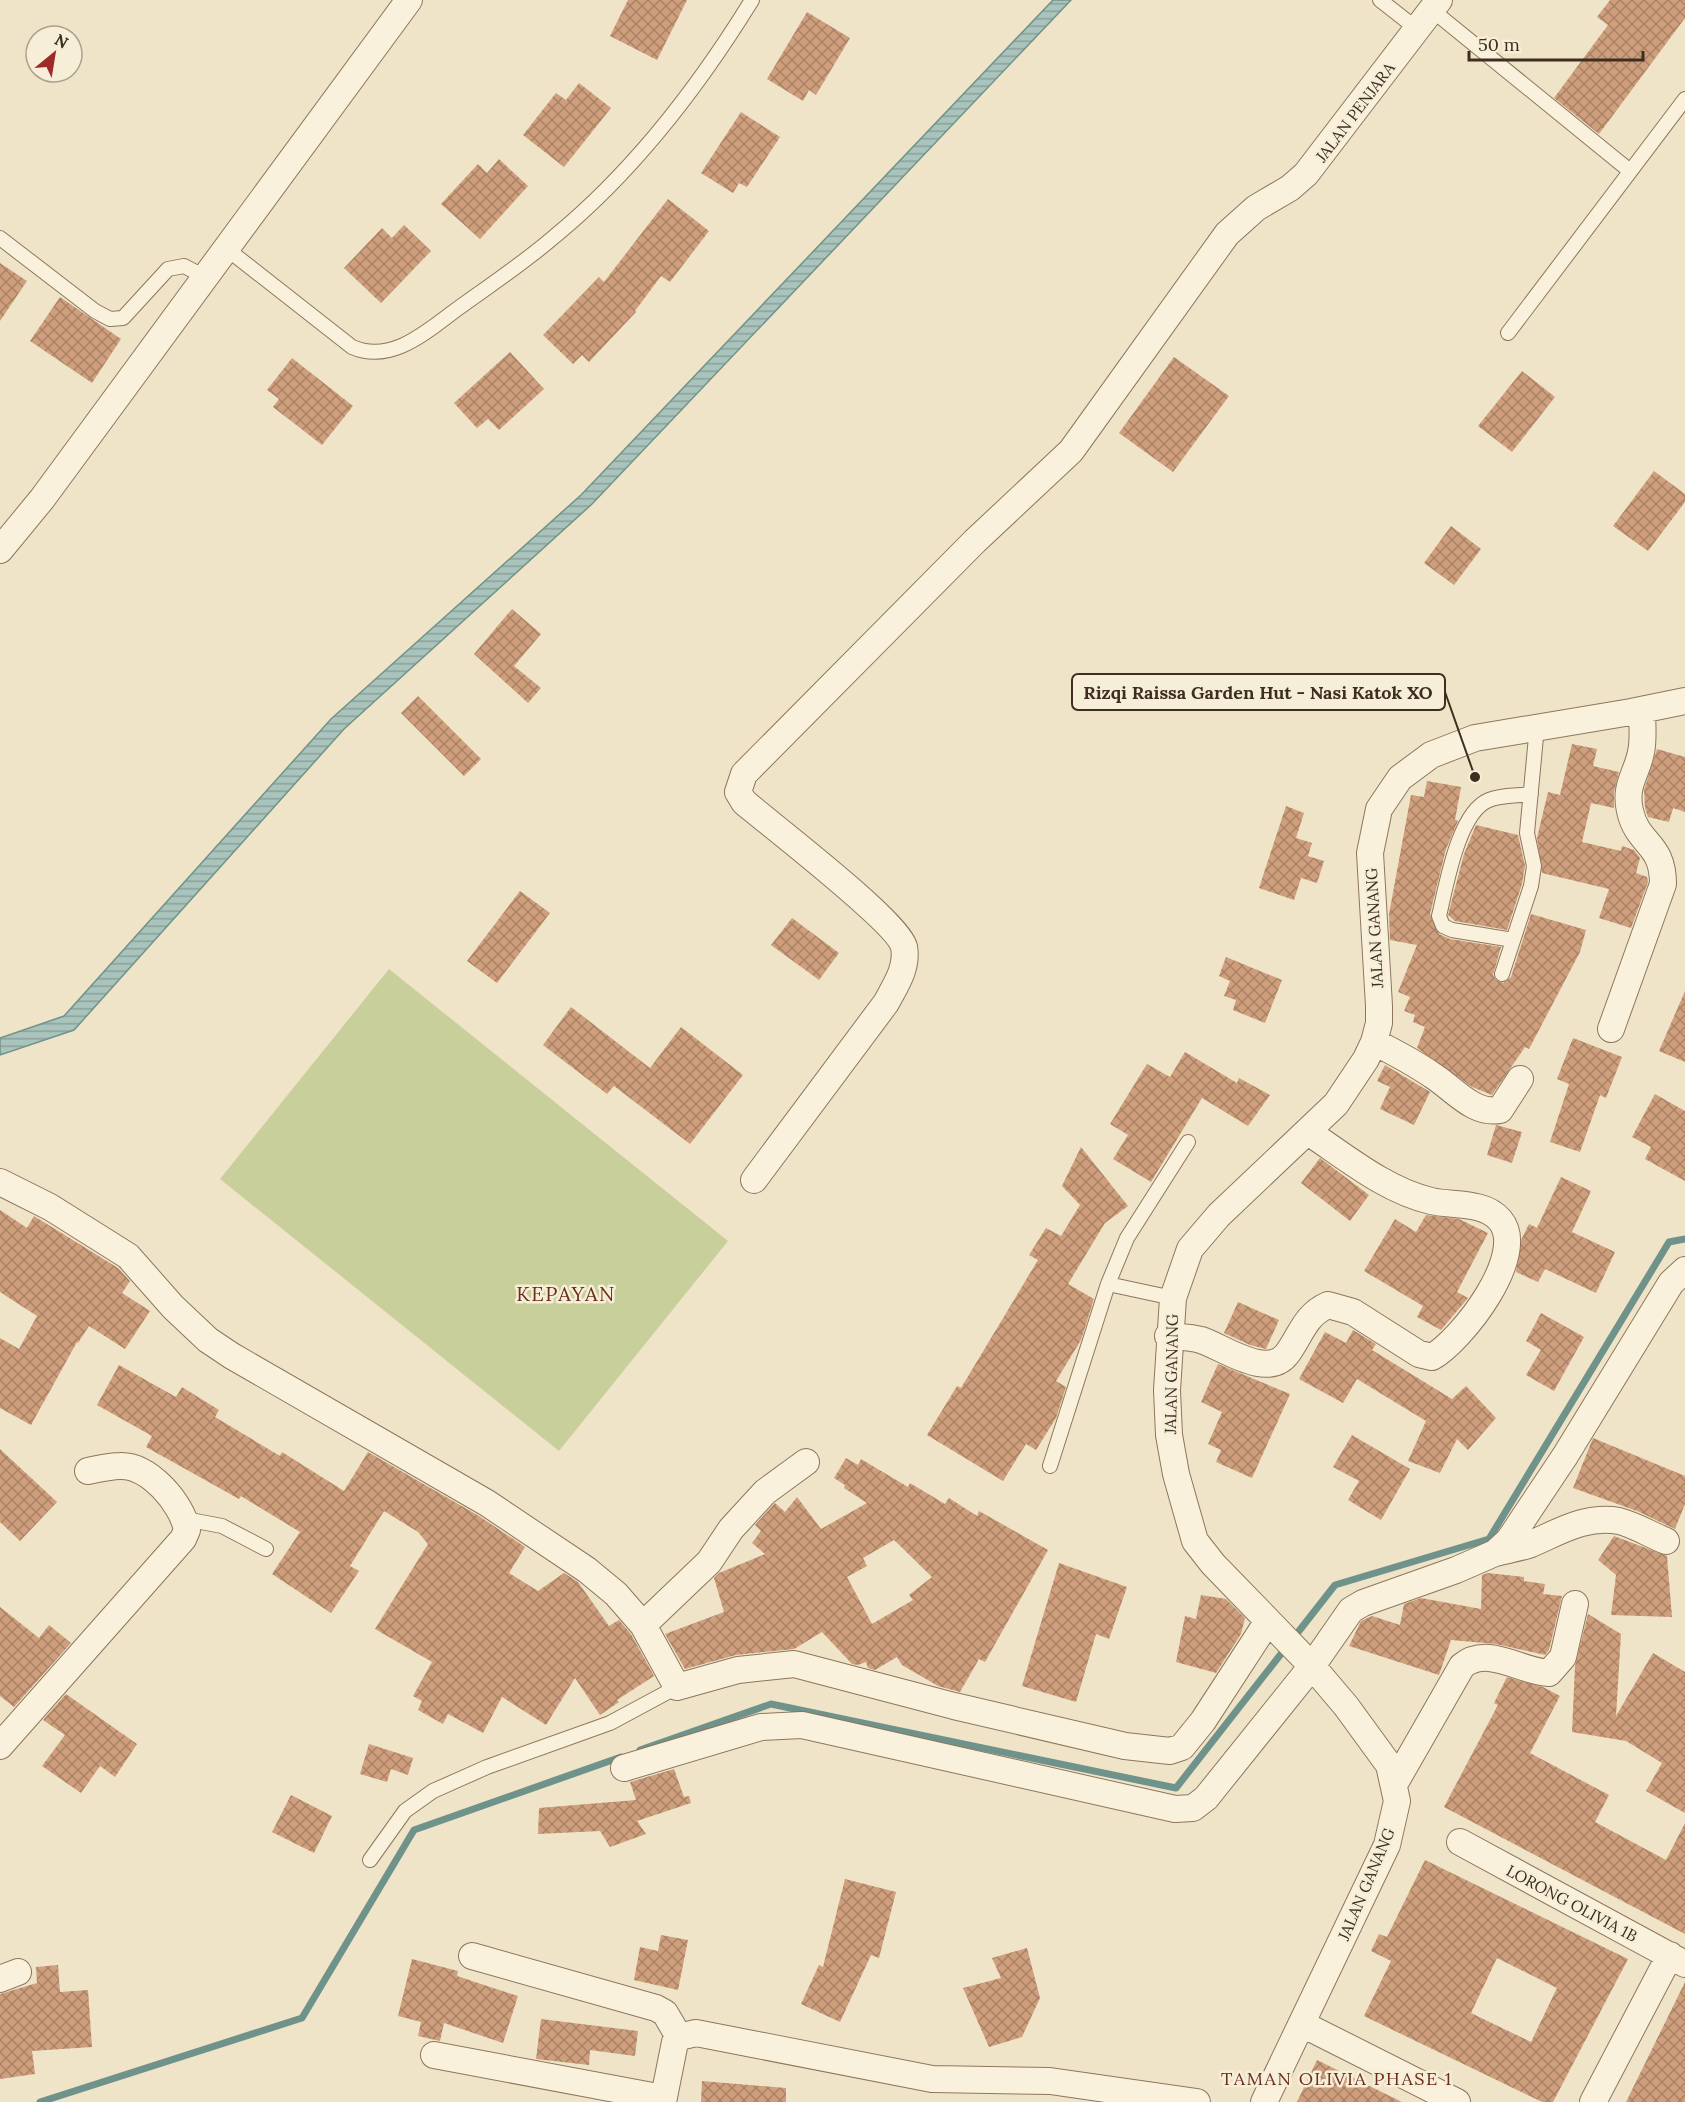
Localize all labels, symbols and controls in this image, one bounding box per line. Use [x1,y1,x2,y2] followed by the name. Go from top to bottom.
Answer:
[24,24,84,84] north arrow
[1469,24,1643,62] scale bar
[51,29,72,53] text: N
[1478,33,1520,56] text: 50 m
[1310,57,1400,167] street label: JALAN PENJARA
[1072,674,1445,710] callout: Rizqi Raissa Garden Hut - Nasi Katok XO
[1083,681,1433,704] text: Rizqi Raissa Garden Hut - Nasi Katok XO
[1361,867,1387,990] street label: JALAN GANANG
[516,1281,616,1306] district label: KEPAYAN
[1160,1314,1182,1435] street label: JALAN GANANG
[1333,1825,1399,1944] street label: JALAN GANANG
[1503,1860,1641,1946] street label: LORONG OLIVIA 1B
[1221,2067,1453,2090] district label: TAMAN OLIVIA PHASE 1

